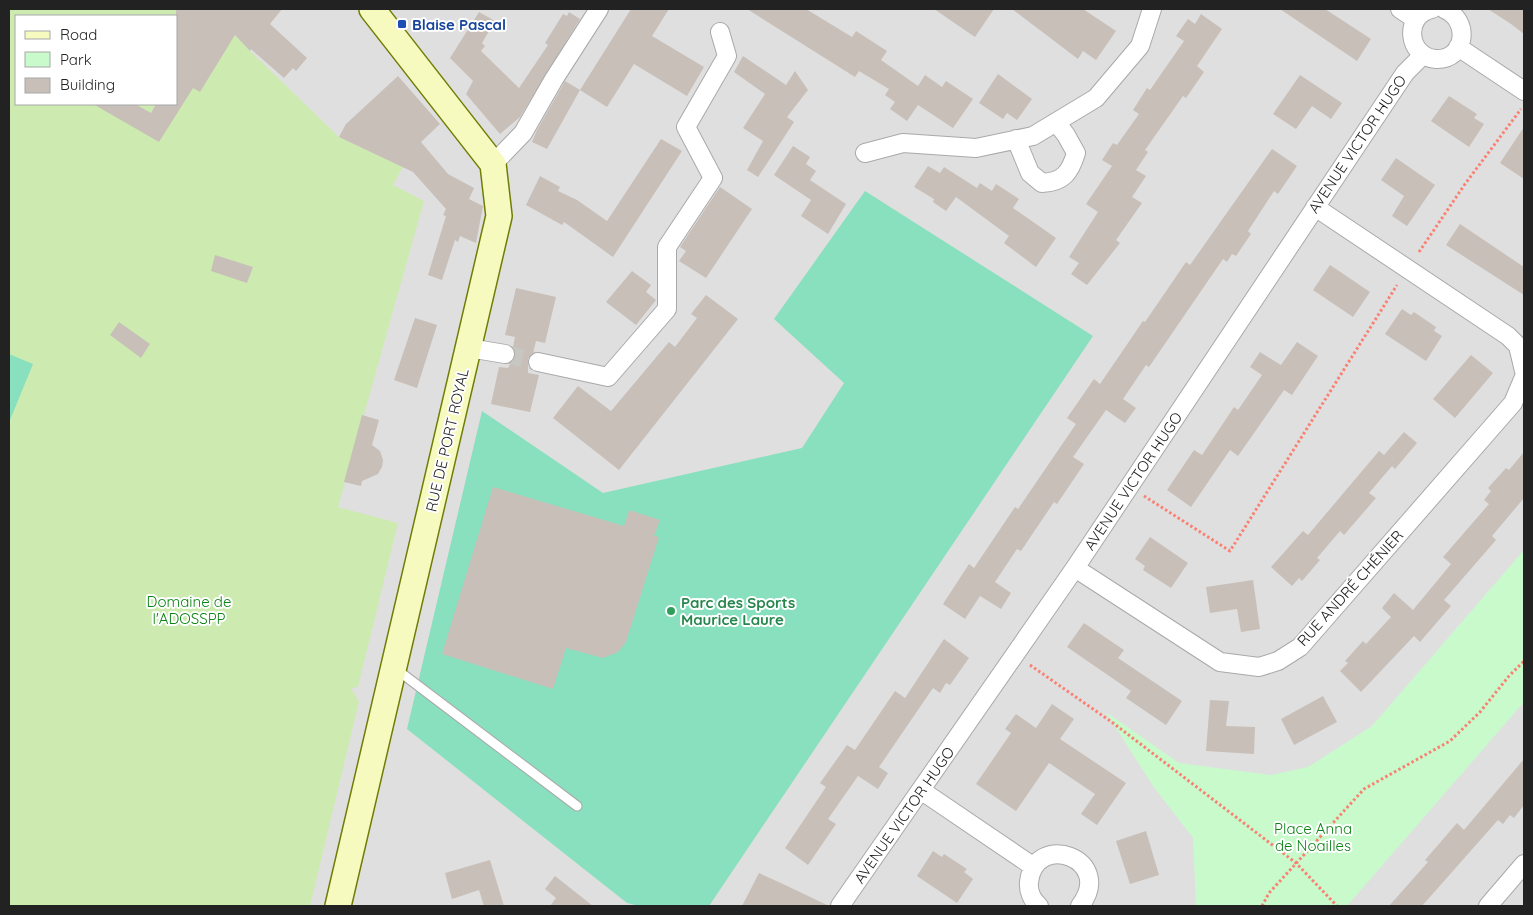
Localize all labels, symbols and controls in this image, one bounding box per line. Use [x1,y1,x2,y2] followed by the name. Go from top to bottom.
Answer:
[15,15,178,105] legend
[412,15,506,34] place label: Blaise Pascal
[396,18,408,30] marker: Blaise Pascal
[60,25,97,44] text: Road
[60,50,92,69] text: Park
[1304,71,1410,217] street label: AVENUE VICTOR HUGO
[60,75,115,94] text: Building
[421,366,473,514] street label: RUE DE PORT ROYAL
[1080,408,1186,554] street label: AVENUE VICTOR HUGO
[1293,526,1407,650] street label: RUE ANDRÉ CHÉNIER
[147,592,231,628] park label: Domaine de l'ADOSSPP
[681,593,795,629] place label: Parc des Sports Maurice Laure
[665,605,677,617] marker: Parc des Sports Maurice Laure
[850,743,958,887] street label: AVENUE VICTOR HUGO
[1274,819,1352,855] park label: Place Anna de Noailles

